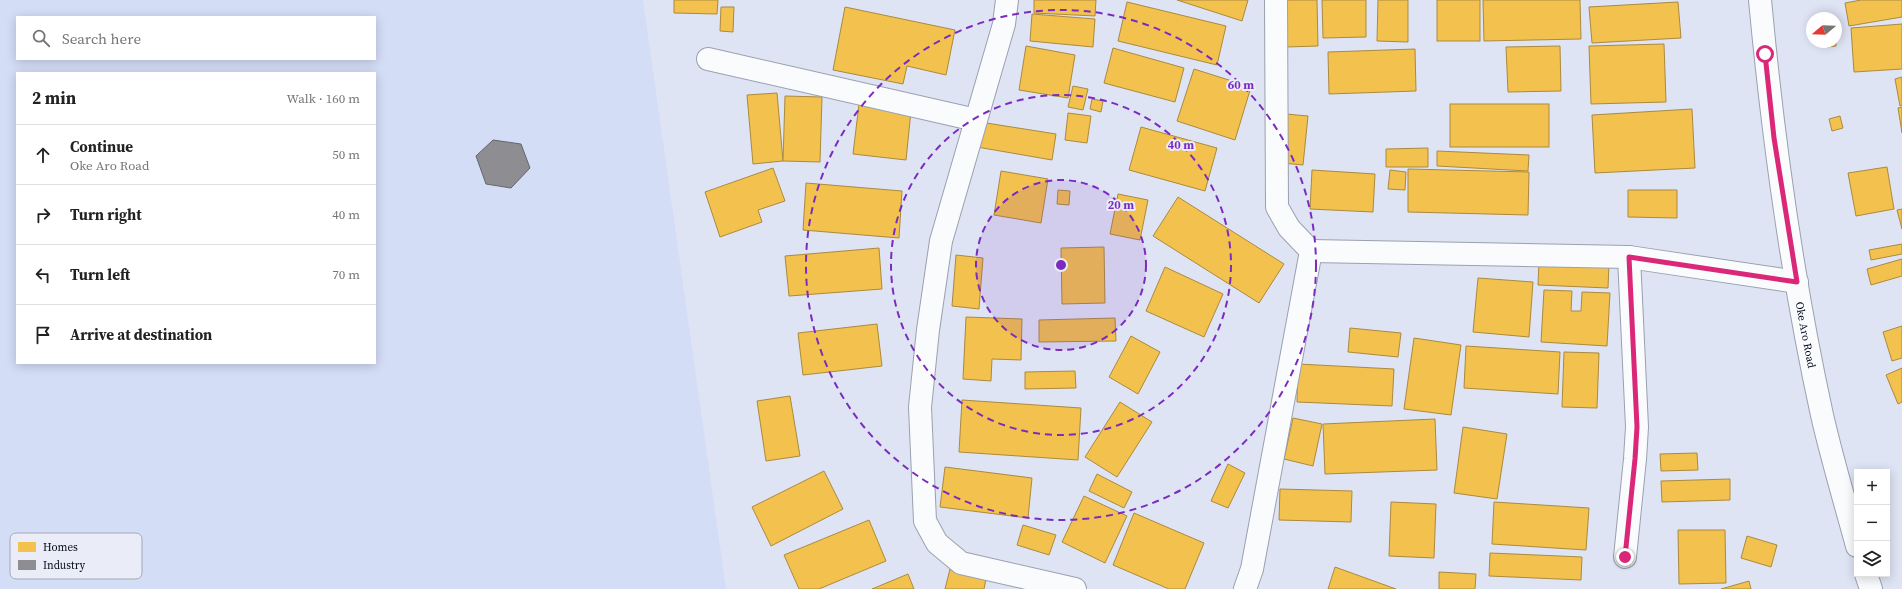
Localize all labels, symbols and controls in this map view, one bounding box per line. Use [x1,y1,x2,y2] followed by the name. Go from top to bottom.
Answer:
[1806,12,1842,48] north arrow
[16,16,376,60] search box
[30,27,52,49] icon: search
[62,28,141,49] text: Search here
[1756,45,1774,63] route start
[1228,77,1254,93] text: 60 m
[32,86,76,110] text: 2 min
[287,90,360,107] text: Walk · 160 m
[70,136,133,157] text: Continue
[1168,137,1194,153] text: 40 m
[32,144,54,166] icon: ahead
[332,146,360,163] text: 50 m
[70,157,149,174] text: Oke Aro Road
[1108,197,1134,213] text: 20 m
[32,204,54,226] icon: right
[70,204,142,225] text: Turn right
[332,206,360,223] text: 40 m
[1054,258,1068,272] centre of rings
[32,264,54,286] icon: left
[70,264,130,285] text: Turn left
[332,266,360,283] text: 70 m
[1792,300,1820,370] street label: Oke Aro Road
[32,324,54,346] icon: arrive
[70,324,212,345] text: Arrive at destination
[1854,469,1890,577] map controls
[1854,469,1890,505] button: +
[1854,505,1890,541] button: −
[10,533,142,579] legend
[43,540,78,555] text: Homes
[1854,541,1890,577] button: layers
[1616,548,1634,566] route end
[43,558,85,573] text: Industry

